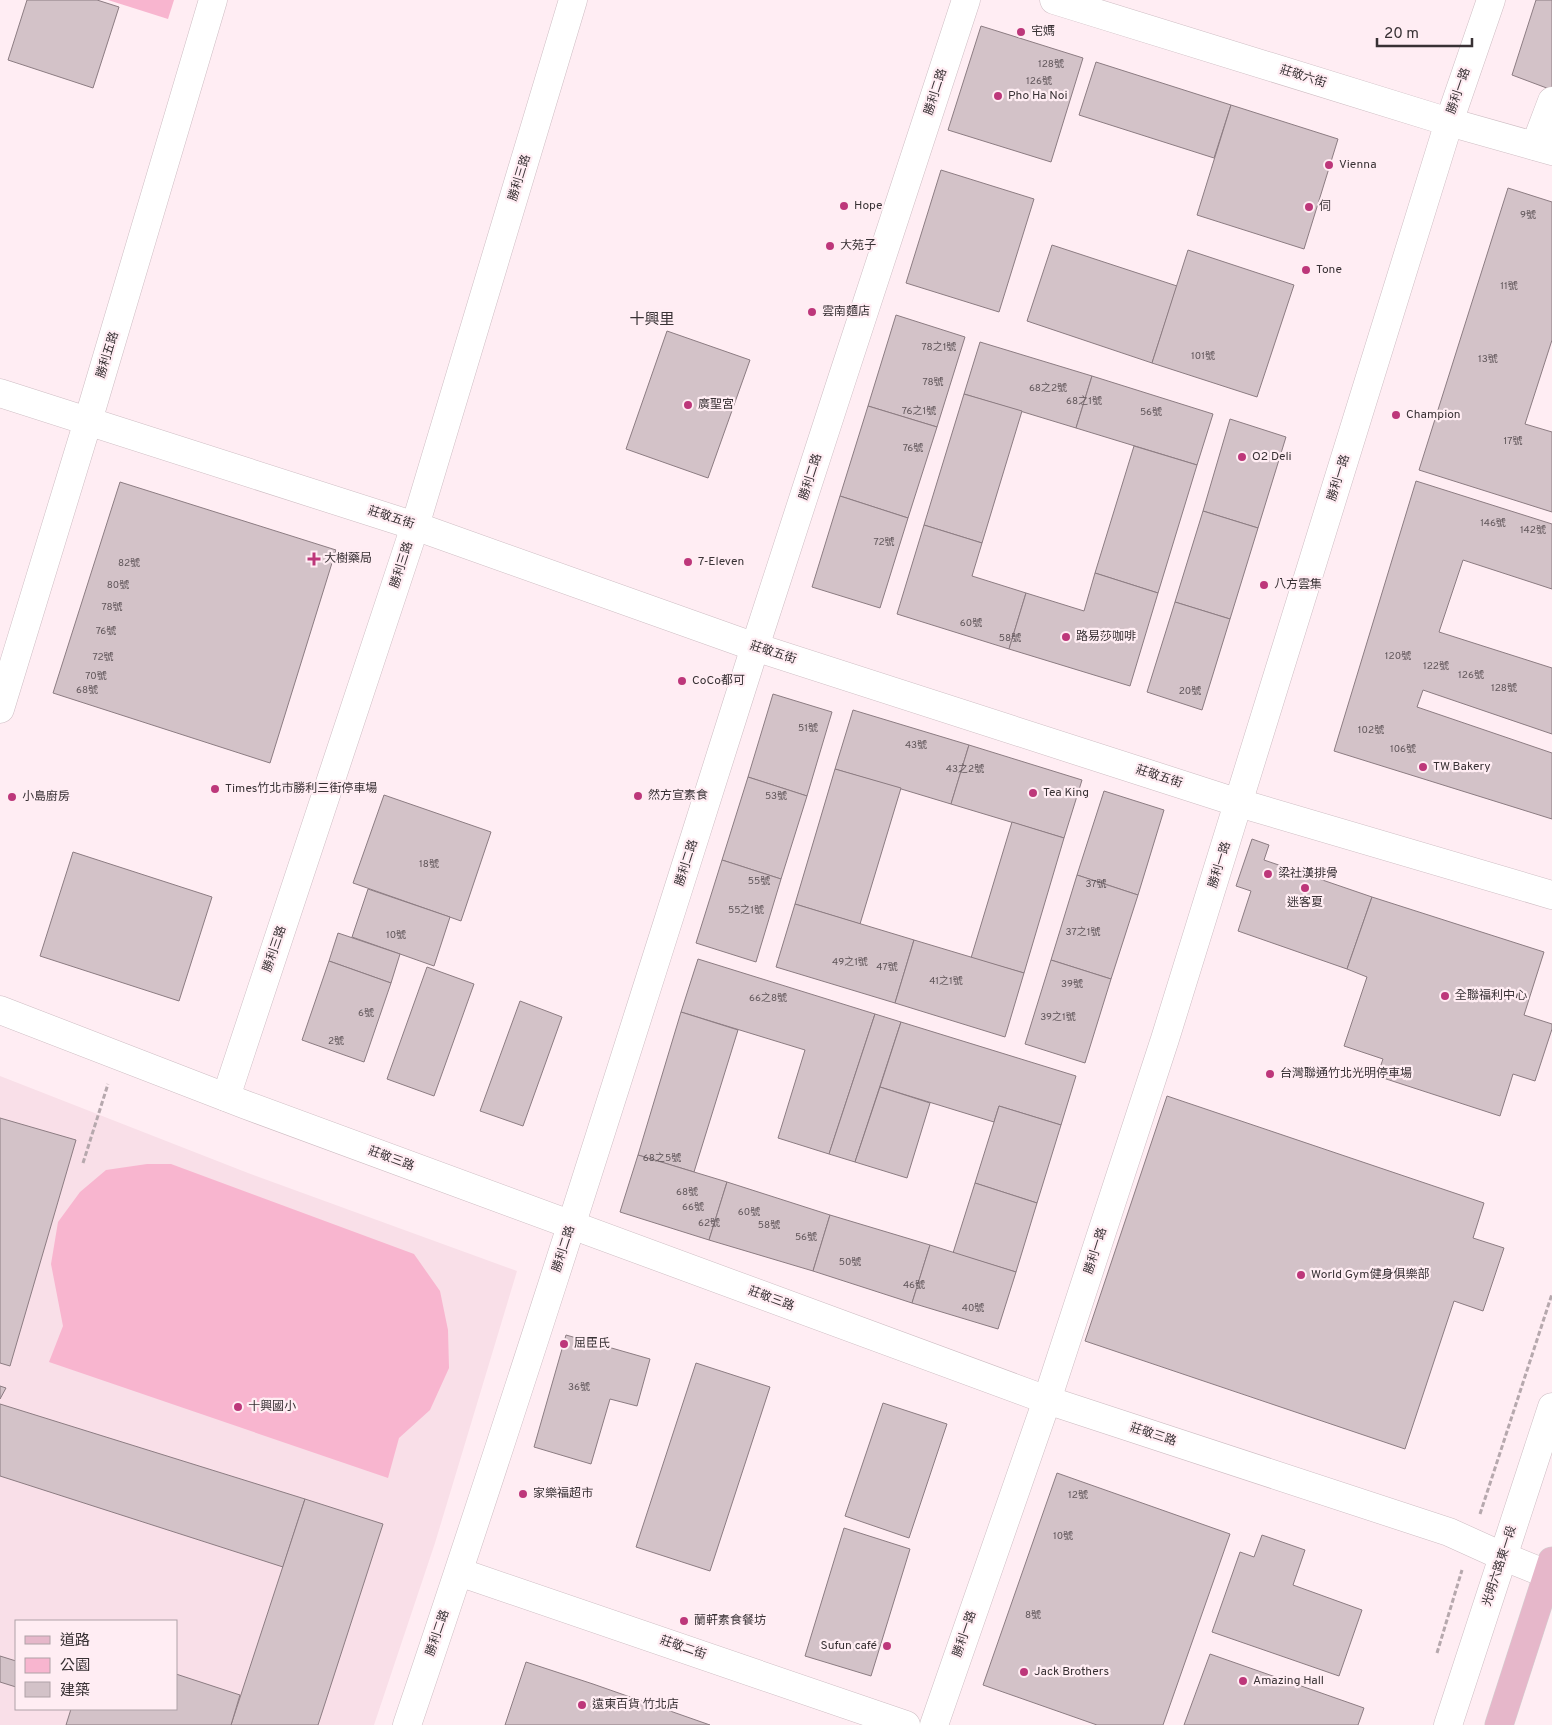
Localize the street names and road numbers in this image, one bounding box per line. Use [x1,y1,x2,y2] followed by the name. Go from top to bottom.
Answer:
[1278,62,1328,92] street label: 莊敬六街
[1444,66,1474,116] street label: 勝利一路
[921,67,951,117] street label: 勝利二路
[505,153,535,203] street label: 勝利三路
[93,330,123,380] street label: 勝利五路
[796,452,826,502] street label: 勝利二路
[1324,453,1354,503] street label: 勝利一路
[366,503,416,533] street label: 莊敬五街
[387,540,417,590] street label: 勝利三路
[748,638,798,668] street label: 莊敬五街
[1134,762,1184,792] street label: 莊敬五街
[672,838,702,888] street label: 勝利二路
[1205,840,1235,890] street label: 勝利一路
[260,924,290,974] street label: 勝利三路
[366,1143,416,1175] street label: 莊敬三路
[549,1224,579,1274] street label: 勝利二路
[1081,1226,1111,1276] street label: 勝利一路
[746,1283,796,1315] street label: 莊敬三路
[1128,1420,1178,1450] street label: 莊敬三路
[1479,1524,1521,1608] street label: 光明六路東一段
[423,1608,453,1658] street label: 勝利二路
[950,1609,980,1659] street label: 勝利一路
[658,1633,708,1663] street label: 莊敬二街

